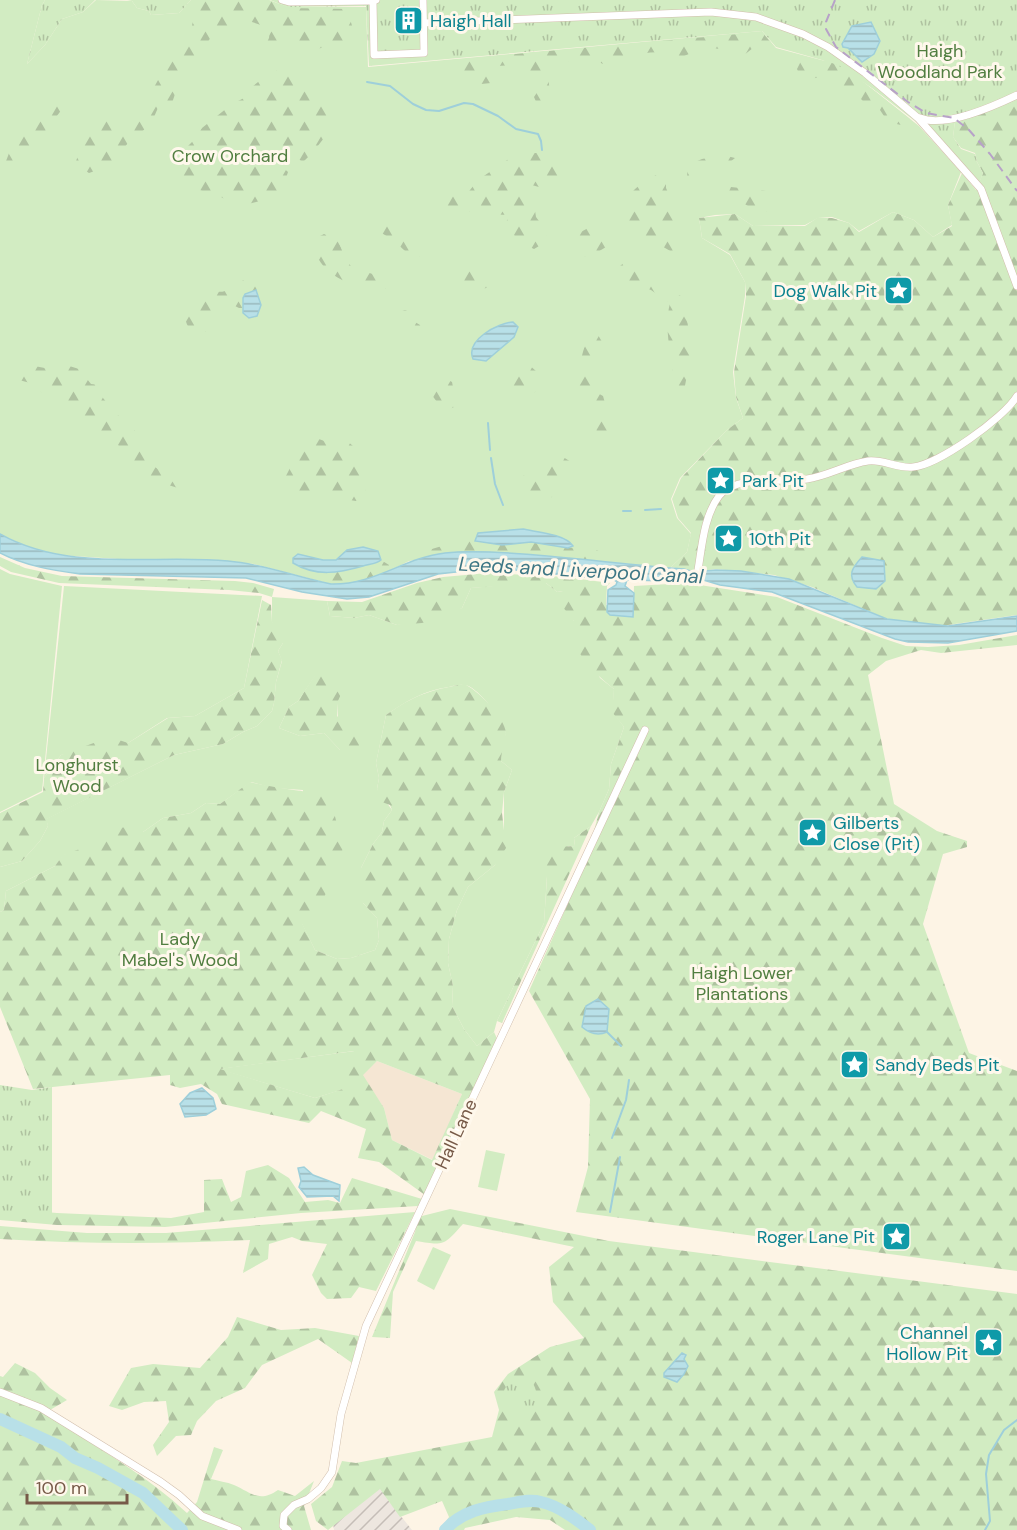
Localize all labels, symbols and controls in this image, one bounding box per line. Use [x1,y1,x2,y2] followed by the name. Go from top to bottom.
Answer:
[393,5,425,37] building icon: Haigh Hall
[430,9,512,33] place label: Haigh Hall
[878,39,1002,84] park label: Haigh Woodland Park
[172,144,288,168] park label: Crow Orchard
[882,275,914,307] place icon: Dog Walk Pit
[773,279,877,303] place label: Dog Walk Pit
[705,465,737,497] place icon: Park Pit
[742,469,804,493] place label: Park Pit
[712,523,744,555] place icon: 10th Pit
[749,527,811,551] place label: 10th Pit
[458,551,705,589] water label: Leeds and Liverpool Canal
[35,753,119,798] park label: Longhurst Wood
[833,811,920,856] place label: Gilberts Close (Pit)
[796,817,828,849] place icon: Gilberts Close (Pit)
[122,927,238,972] park label: Lady Mabel's Wood
[691,961,793,1006] park label: Haigh Lower Plantations
[838,1049,870,1081] place icon: Sandy Beds Pit
[875,1053,1000,1077] place label: Sandy Beds Pit
[429,1095,483,1173] street label: Hall Lane
[880,1221,912,1253] place icon: Roger Lane Pit
[757,1225,875,1249] place label: Roger Lane Pit
[886,1321,968,1366] place label: Channel Hollow Pit
[973,1327,1005,1359] place icon: Channel Hollow Pit
[27,1467,128,1505] scale bar
[36,1476,87,1500] text: 100 m

